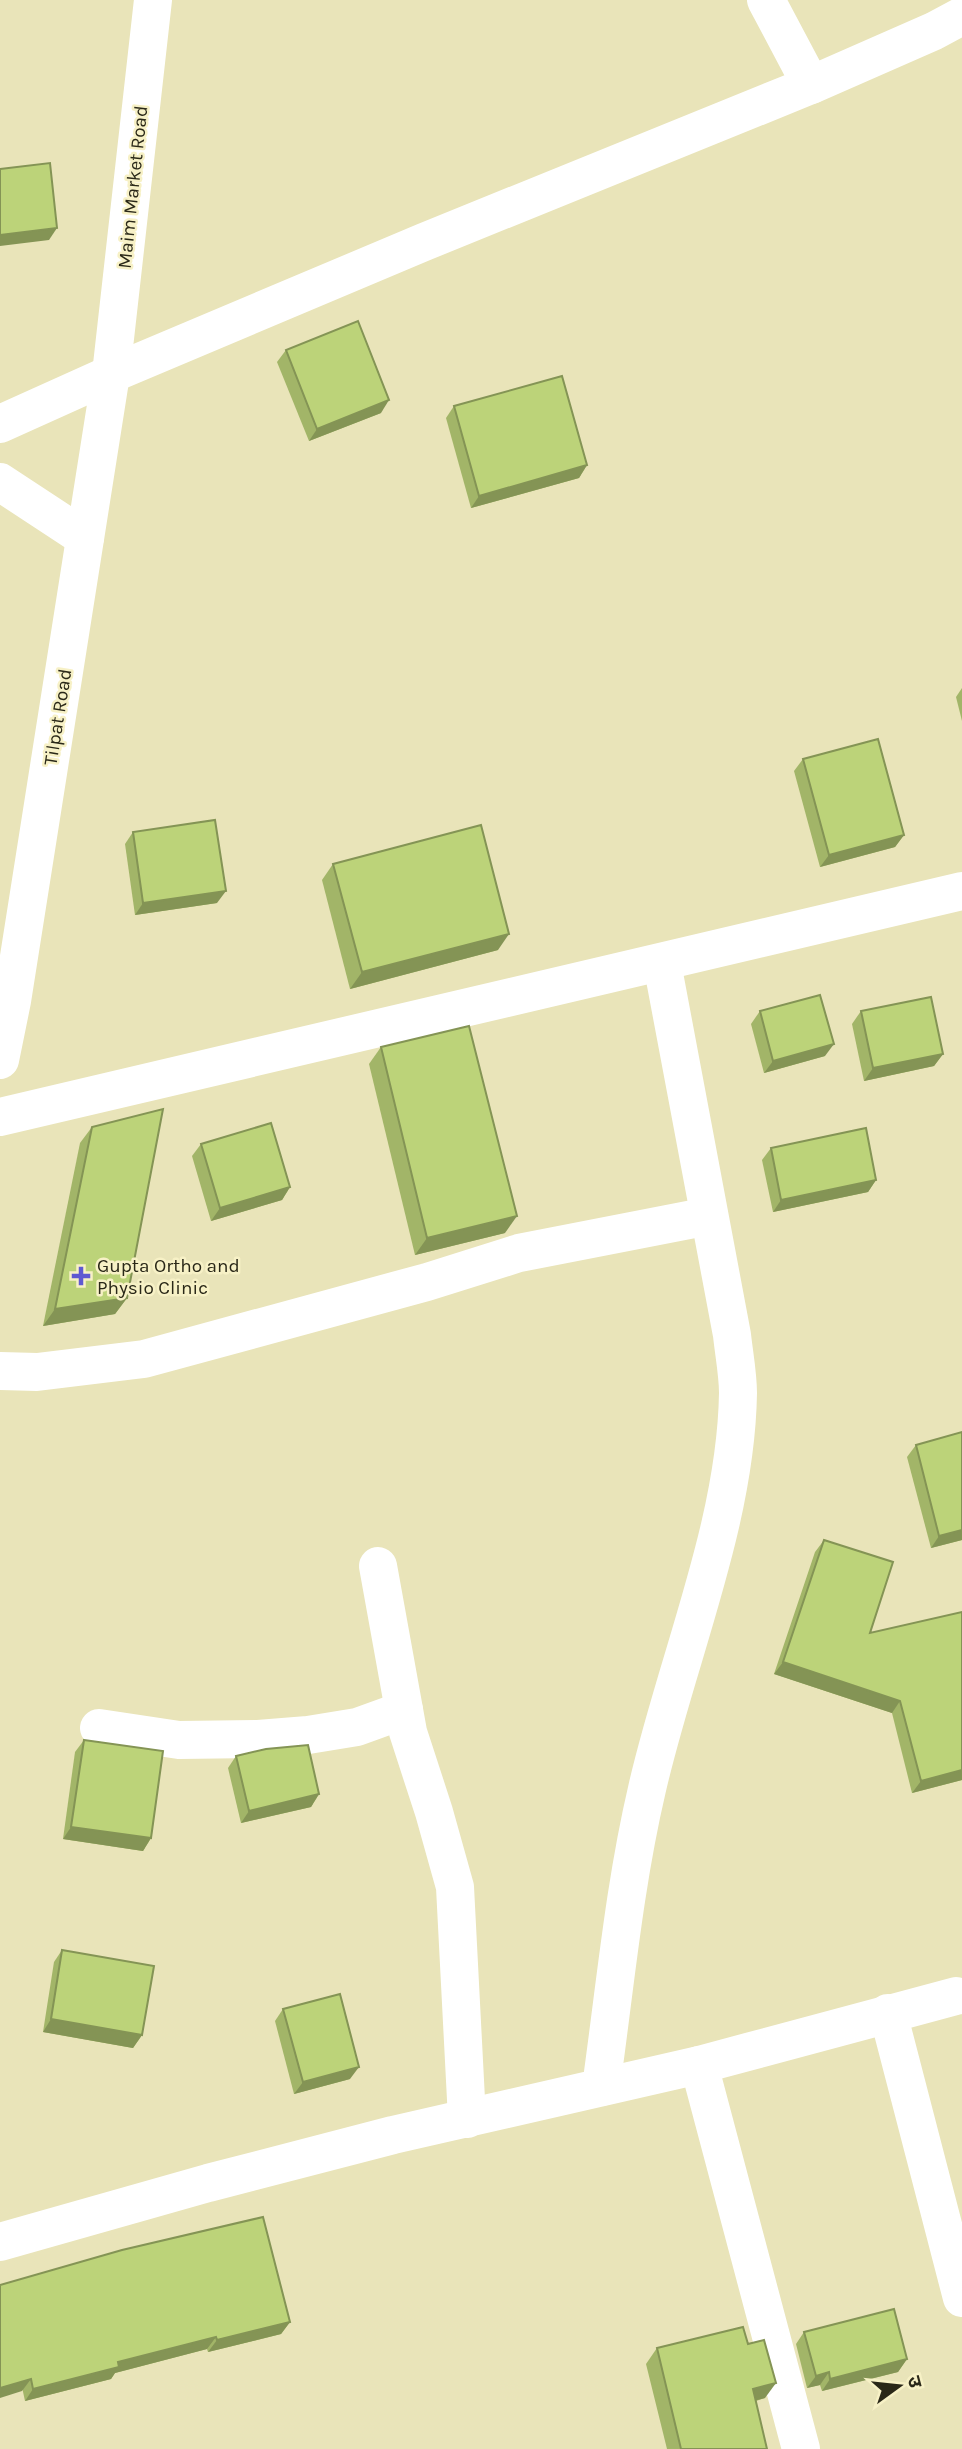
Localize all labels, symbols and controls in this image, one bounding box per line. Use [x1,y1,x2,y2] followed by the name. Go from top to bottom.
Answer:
[113,105,152,270] street label: Maim Market Road
[40,667,76,767] street label: Tilpat Road
[97,1255,240,1299] place label: Gupta Ortho and Physio Clinic
[71,1266,91,1286] marker: Gupta Ortho and Physio Clinic
[864,2351,934,2421] north arrow
[902,2374,927,2391] text: उ

